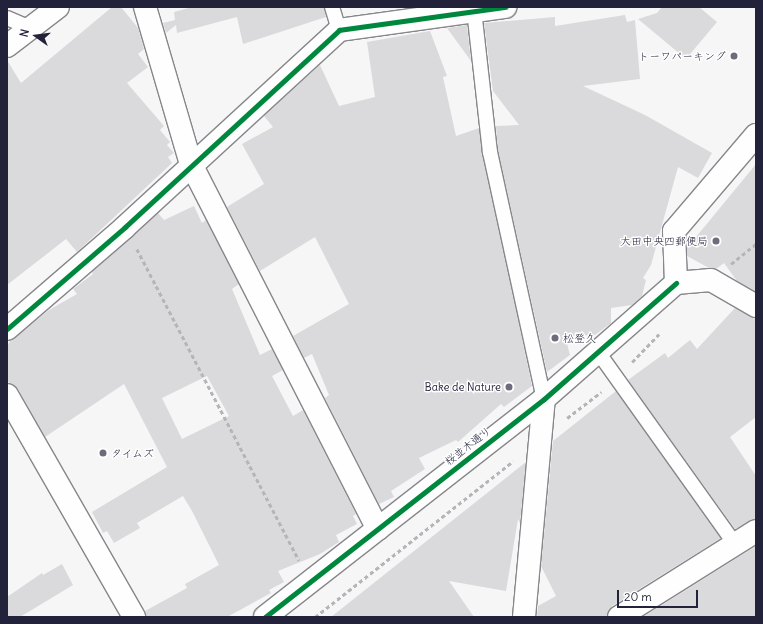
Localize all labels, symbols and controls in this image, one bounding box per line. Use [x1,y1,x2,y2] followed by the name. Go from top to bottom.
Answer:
[16,16,56,56] north arrow
[17,28,32,38] text: N
[638,49,726,63] place label: トーワパーキング
[729,51,739,61] marker: トーワパーキング
[620,234,708,248] place label: 大田中央四郵便局
[711,236,721,246] marker: 大田中央四郵便局
[563,331,596,345] place label: 松登久
[550,333,560,343] marker: 松登久
[424,380,501,394] place label: Bake de Nature
[504,382,514,392] marker: Bake de Nature
[442,424,494,468] street label: 桜並木通り
[111,446,155,460] place label: タイムズ
[98,448,108,458] marker: タイムズ
[619,582,700,608] scale bar
[624,589,652,604] text: 20 m

